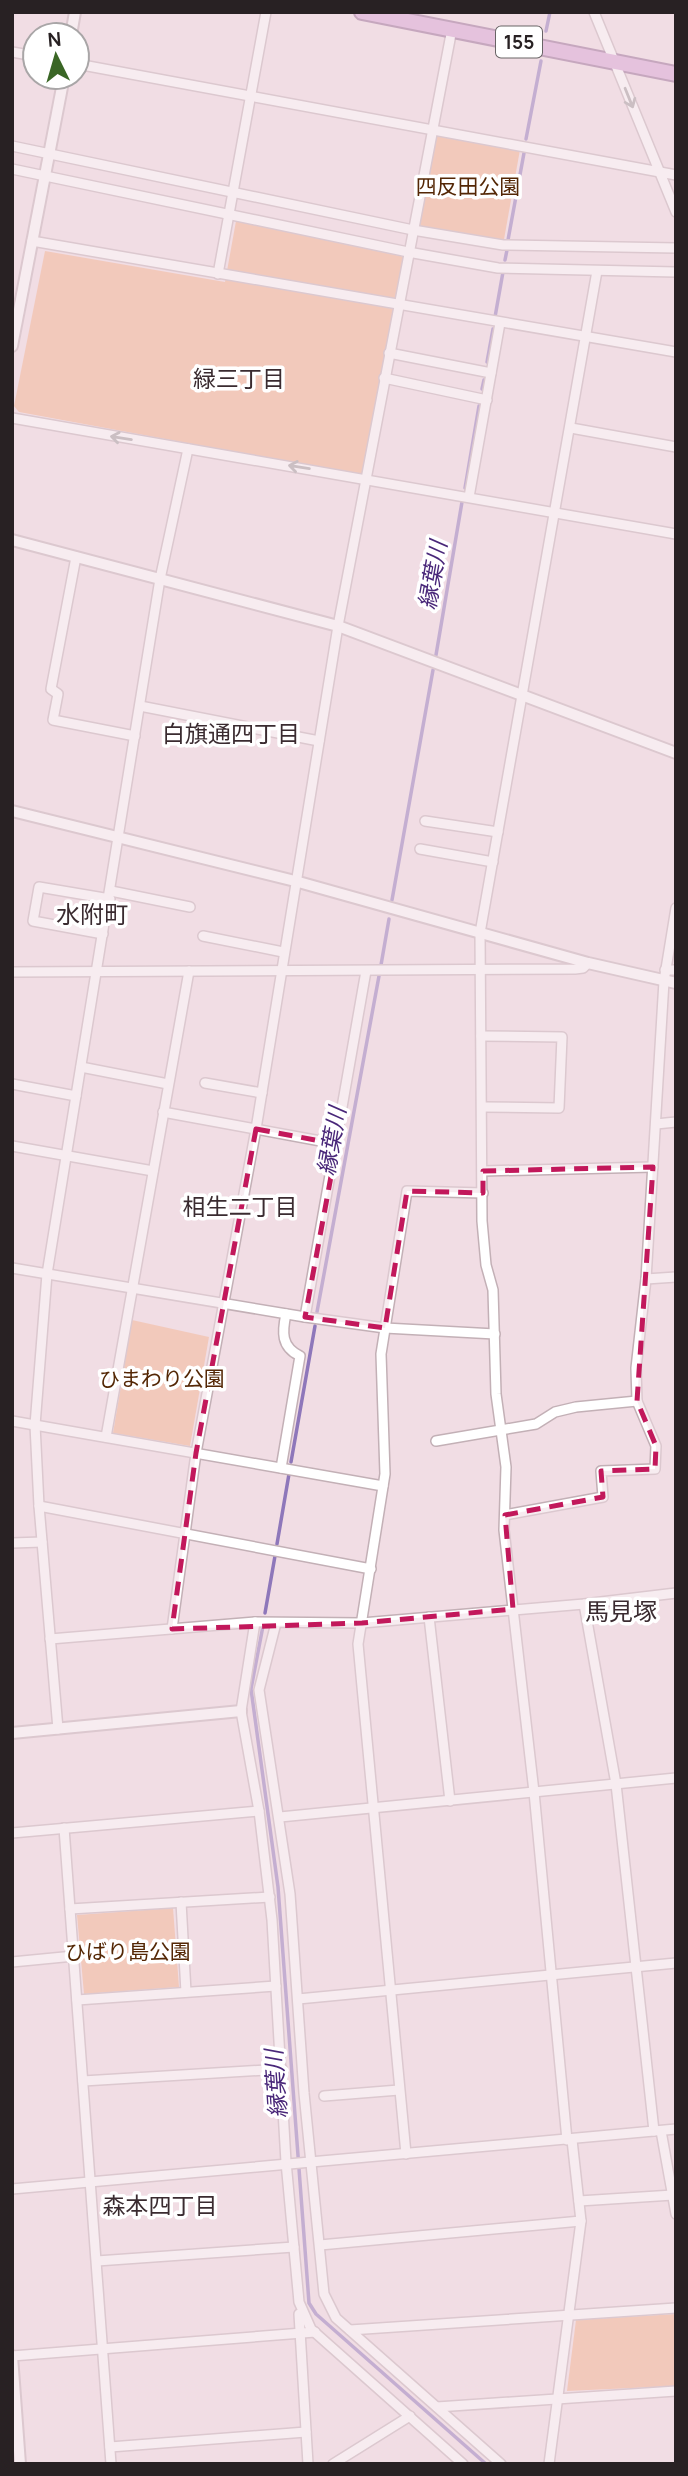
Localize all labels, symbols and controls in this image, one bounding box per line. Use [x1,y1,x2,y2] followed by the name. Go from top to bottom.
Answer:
[21,21,91,91] north arrow
[47,26,62,53] text: N
[496,26,542,58] road number: 155
[624,87,637,108] one-way arrow
[416,172,521,200] park label: 四反田公園
[193,362,285,394] district label: 緑三丁目
[110,431,133,444] one-way arrow
[288,460,311,473] one-way arrow
[410,535,454,612] water label: 縁葉川
[162,717,300,749] district label: 白旗通四丁目
[56,897,128,930] district label: 水附町
[309,1101,353,1178] water label: 縁葉川
[183,1190,298,1222] district label: 相生二丁目
[99,1364,225,1392] park label: ひまわり公園
[585,1594,657,1627] district label: 馬見塚
[65,1937,191,1965] park label: ひばり島公園
[256,2045,293,2120] water label: 縁葉川
[103,2189,218,2221] district label: 森本四丁目

